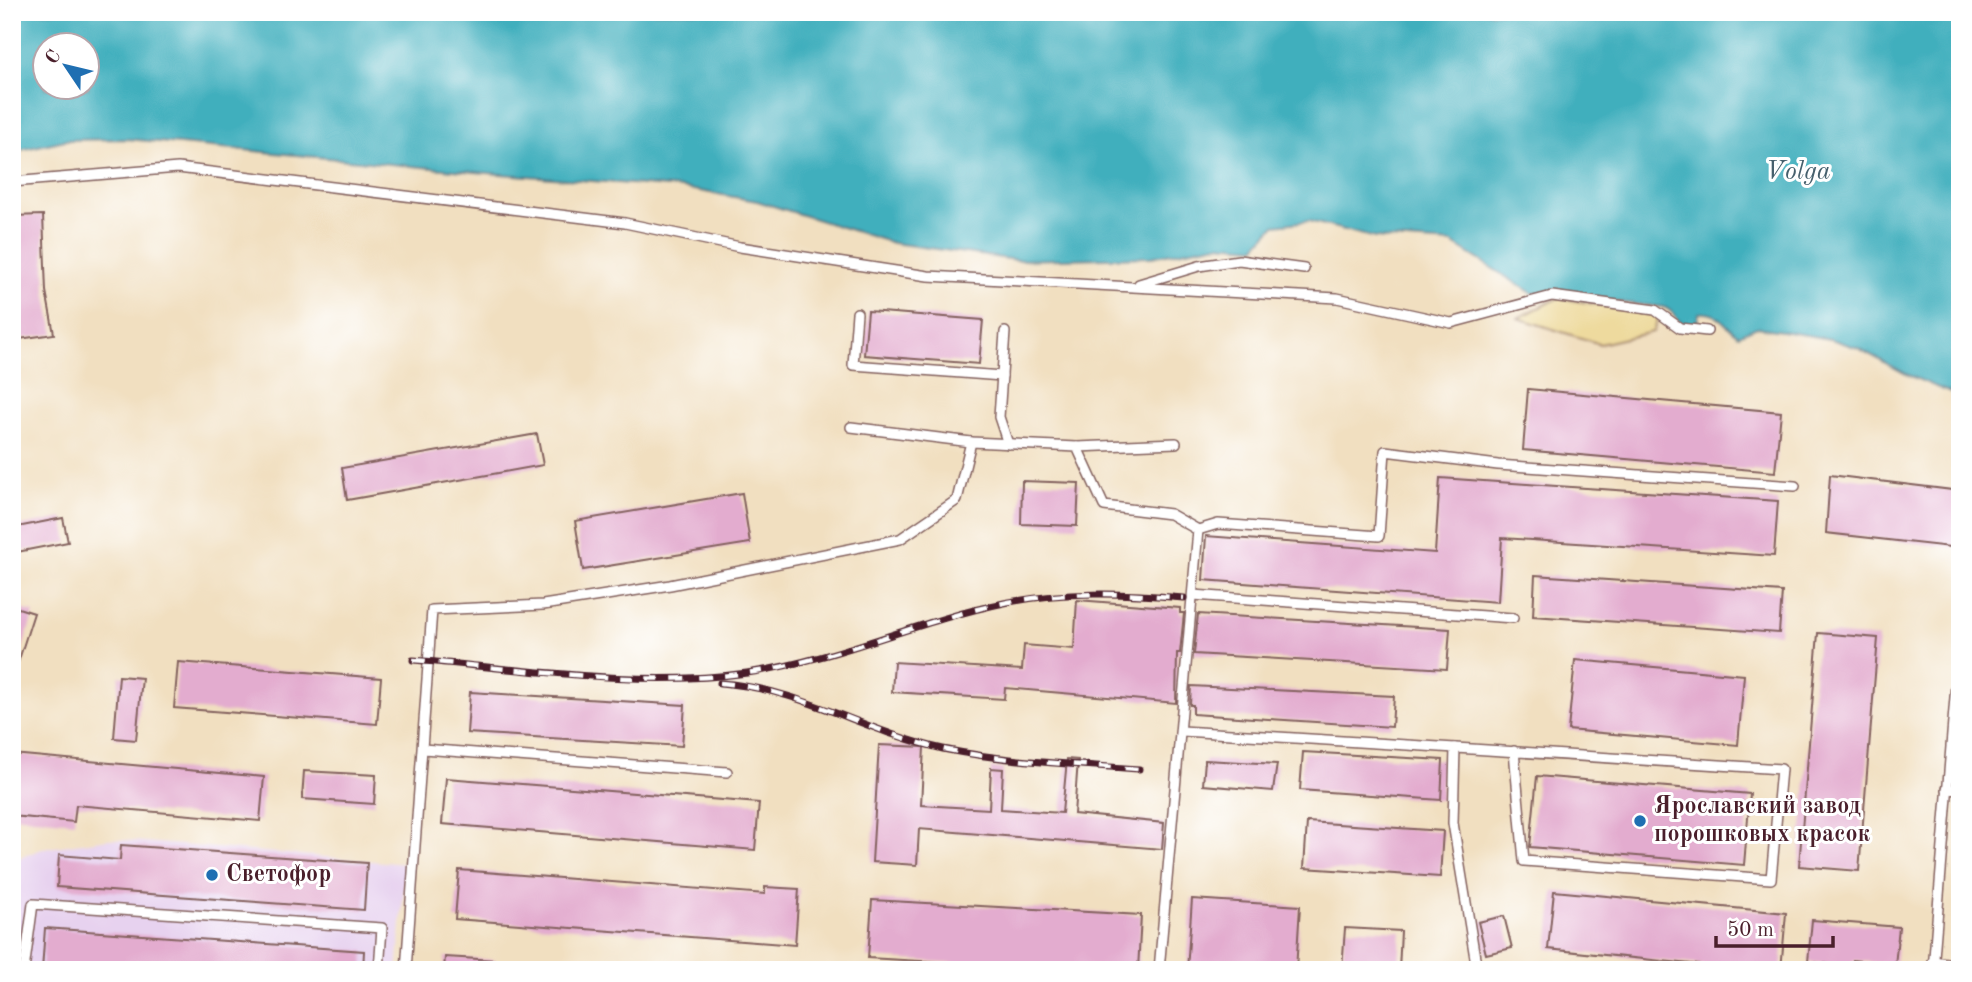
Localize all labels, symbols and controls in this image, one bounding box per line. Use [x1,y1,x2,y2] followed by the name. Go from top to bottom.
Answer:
[32,32,102,102] north arrow
[43,47,66,68] text: С
[1765,159,1831,185] water label: Volga
[1654,795,1871,847] place label: Ярославский завод порошковых красок
[1632,813,1648,829] marker: Ярославский завод порошковых красок
[226,863,331,887] place label: Светофор
[204,867,220,883] marker: Светофор
[1716,905,1834,949] scale bar
[1727,920,1774,941] text: 50 m

